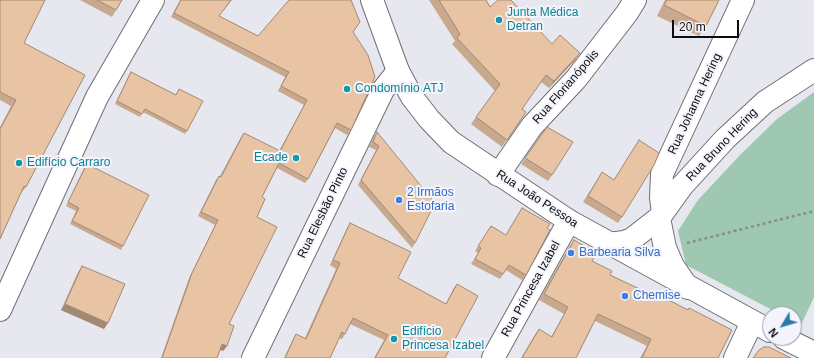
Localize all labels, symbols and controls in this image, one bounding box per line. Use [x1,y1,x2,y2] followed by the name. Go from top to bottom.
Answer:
[507,6,578,34] place label: Junta Médica Detran
[674,12,741,38] scale bar
[494,15,504,25] marker: Junta Médica Detran
[679,20,706,34] text: 20 m
[530,47,602,127] street label: Rua Florianópolis
[665,51,725,157] street label: Rua Johanna Hering
[355,82,443,96] place label: Condomínio ATJ
[342,84,352,94] marker: Condomínio ATJ
[683,105,761,185] street label: Rua Bruno Hering
[254,151,288,165] place label: Ecade
[291,153,301,163] marker: Ecade
[27,156,110,170] place label: Edifício Carraro
[14,158,24,168] marker: Edifício Carraro
[295,165,351,261] street label: Rua Elesbão Pinto
[493,167,581,231] street label: Rua João Pessoa
[407,186,454,214] place label: 2 Irmãos Estofaria
[394,195,404,205] marker: 2 Irmãos Estofaria
[499,239,563,339] street label: Rua Princesa Izabel
[579,246,660,260] place label: Barbearia Silva
[566,248,576,258] marker: Barbearia Silva
[633,289,680,303] place label: Chemise
[620,291,630,301] marker: Chemise
[762,306,802,346] north arrow
[402,325,484,353] place label: Edifício Princesa Izabel
[766,326,781,340] text: N
[389,334,399,344] marker: Edifício Princesa Izabel

